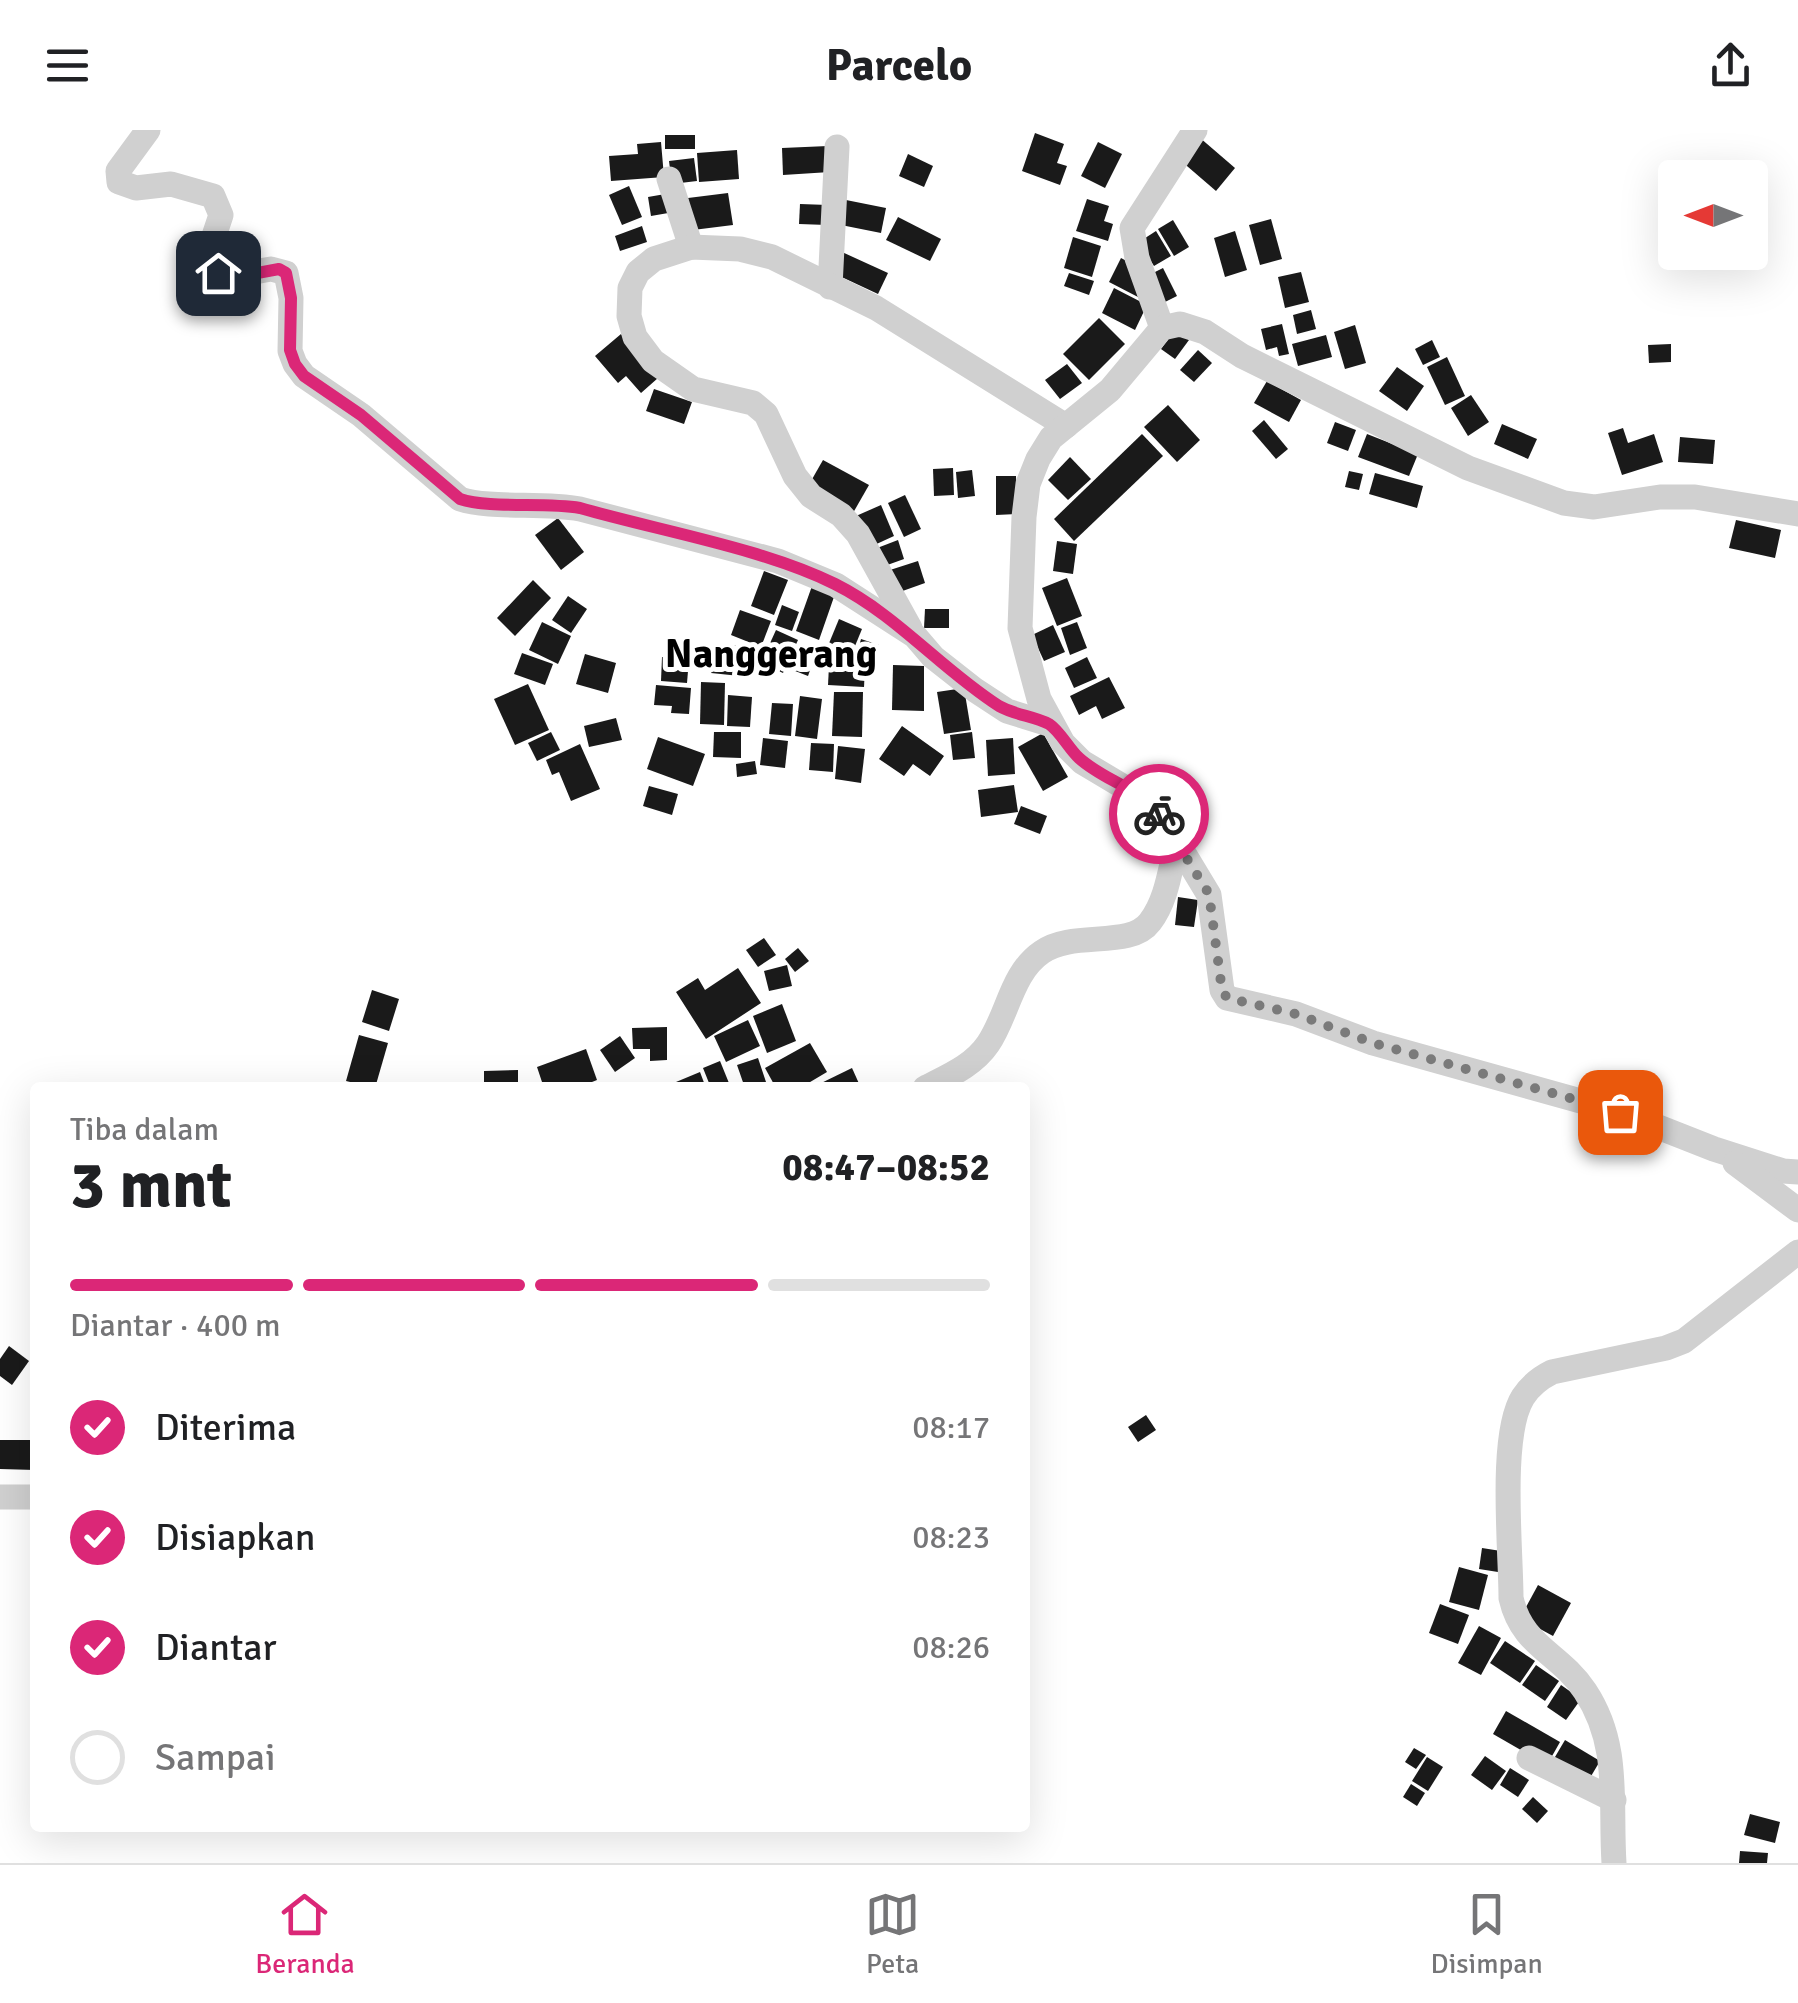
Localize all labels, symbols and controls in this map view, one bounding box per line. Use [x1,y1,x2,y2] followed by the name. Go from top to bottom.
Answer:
[40,38,95,93] icon: menu
[826,38,972,93] text: Parcelo
[1703,38,1758,93] icon: share
[1658,160,1768,270] north arrow
[1658,160,1768,270] map controls
[176,231,261,316] pin
[191,246,246,301] icon: home
[665,629,877,679] district label: Nanggerang
[1109,764,1209,864] courier
[1132,787,1187,842] icon: bike
[1578,1070,1663,1155] pin
[1593,1085,1648,1140] icon: bag
[70,1110,219,1149] text: Tiba dalam
[782,1144,990,1191] text: 08:47–08:52
[70,1146,232,1226] text: 3 mnt
[70,1306,281,1345] text: Diantar · 400 m
[70,1400,125,1455] icon: check
[155,1404,296,1451] text: Diterima
[912,1408,990,1447] text: 08:17
[70,1510,125,1565] icon: check
[155,1514,315,1561] text: Disiapkan
[912,1518,990,1557] text: 08:23
[70,1620,125,1675] icon: check
[155,1624,276,1671] text: Diantar
[912,1628,990,1667] text: 08:26
[155,1734,275,1781] text: Sampai
[255,1887,355,1981] tab: Beranda
[865,1887,920,1981] tab: Peta
[1431,1887,1543,1981] tab: Disimpan

